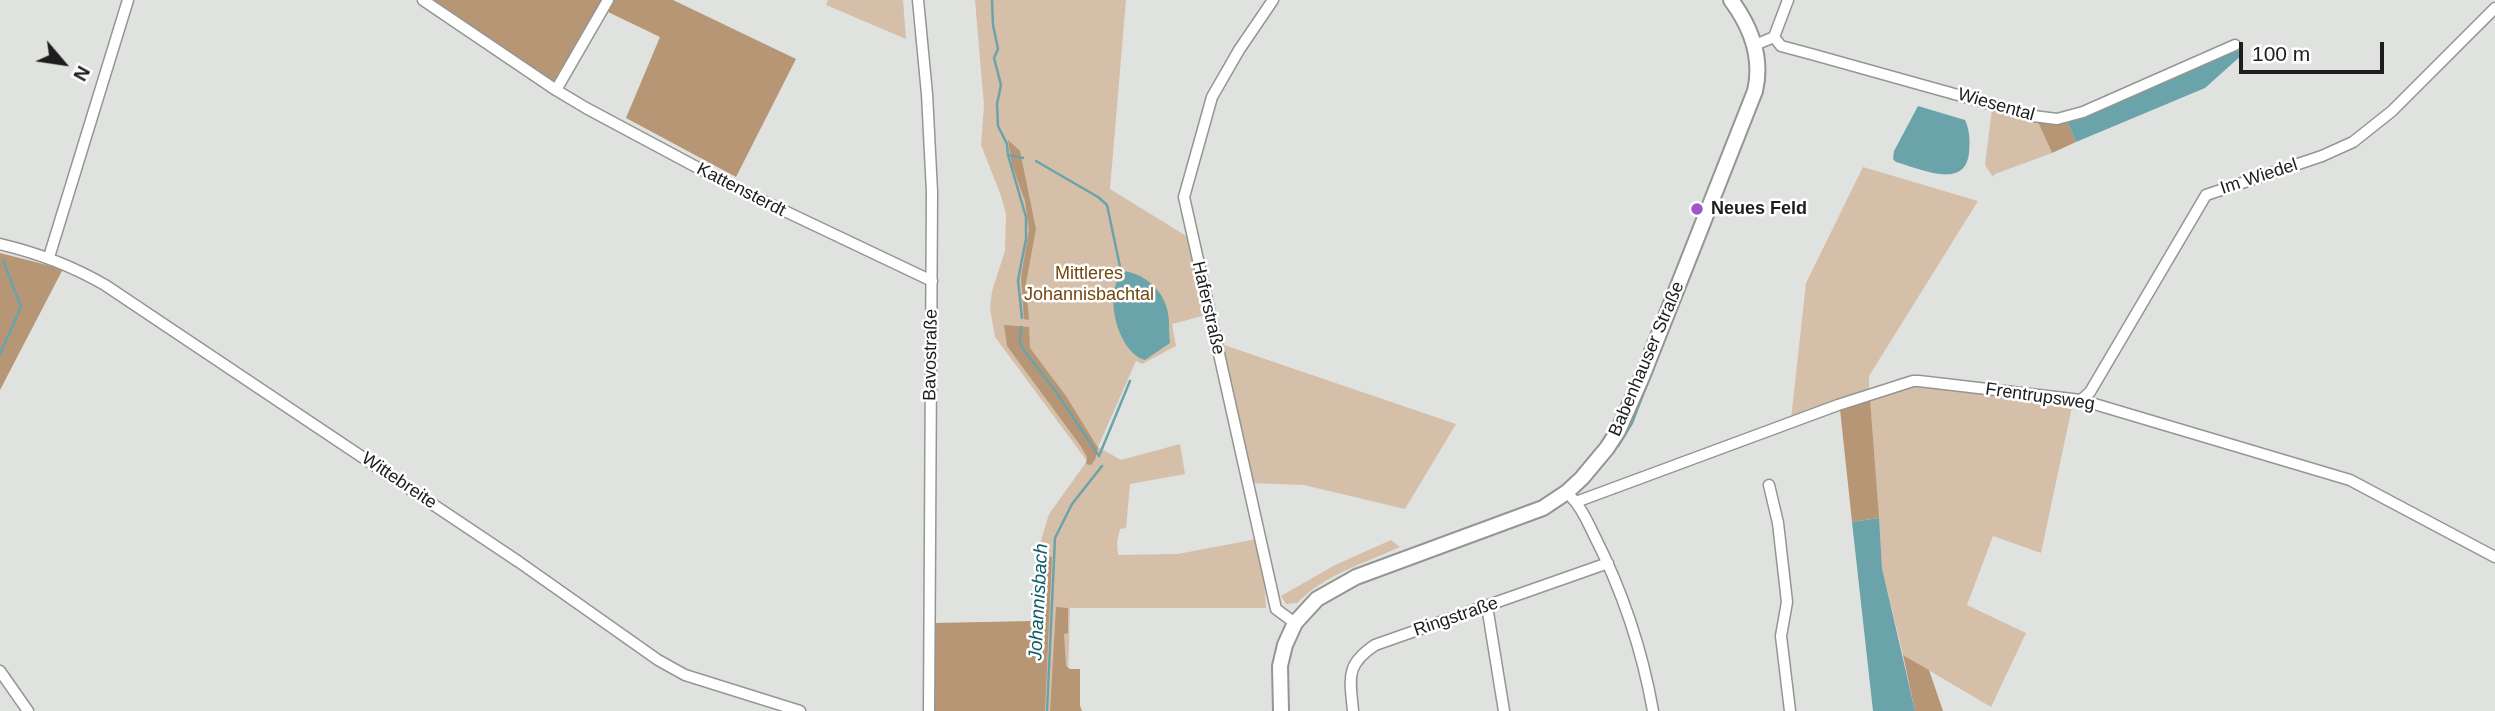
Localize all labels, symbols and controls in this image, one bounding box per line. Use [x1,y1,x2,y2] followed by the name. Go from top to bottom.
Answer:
[28,28,98,98] north arrow
[2243,28,2388,72] scale bar
[2252,42,2310,65] text: 100 m
[69,62,94,85] text: N
[1955,84,2037,126] street label: Wiesental
[2218,154,2300,200] street label: Im Wiedel
[693,158,789,222] street label: Kattensterdt
[1711,198,1807,220] place label: Neues Feld
[1689,201,1705,217] marker: Neues Feld
[1187,259,1229,357] street label: Haferstraße
[1024,263,1154,306] park label: Mittleres Johannisbachtal
[1605,278,1689,440] street label: Babenhauser Straße
[919,309,943,401] street label: Bavostraße
[1984,379,2096,415] street label: Frentrupsweg
[357,448,441,514] street label: Wittebreite
[1025,543,1053,661] water label: Johannisbach
[1411,592,1501,642] street label: Ringstraße

